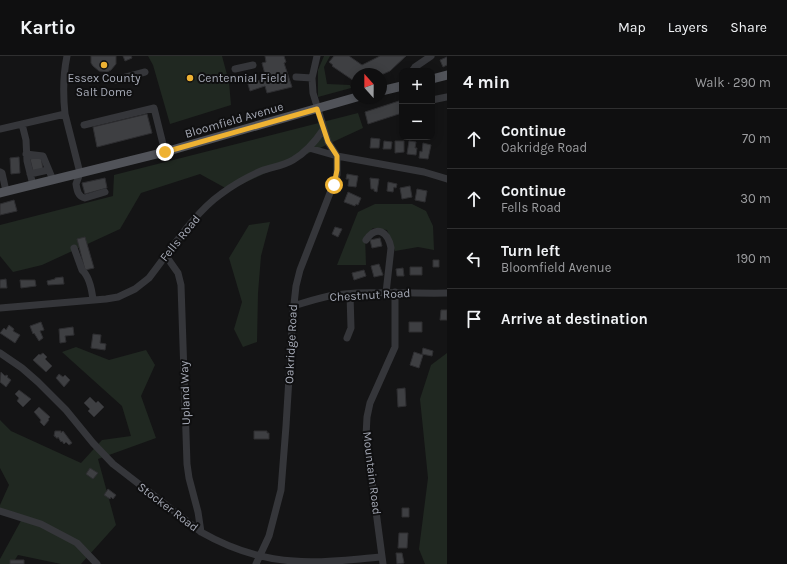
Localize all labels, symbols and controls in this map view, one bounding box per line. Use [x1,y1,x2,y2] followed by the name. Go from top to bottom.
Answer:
[20,17,75,39] text: Kartio
[618,19,646,36] text: Map
[668,19,708,36] text: Layers
[730,19,767,36] text: Share
[99,60,109,70] marker: Essex County Salt Dome
[351,68,387,104] north arrow
[399,68,435,140] map controls
[399,68,435,104] button: +
[67,71,141,99] place label: Essex County Salt Dome
[198,71,287,85] place label: Centennial Field
[463,72,510,92] text: 4 min
[185,73,195,83] marker: Centennial Field
[695,75,771,90] text: Walk · 290 m
[183,99,285,141] street label: Bloomfield Avenue
[399,104,435,140] button: −
[501,122,566,140] text: Continue
[463,128,485,150] icon: ahead
[742,131,771,146] text: 70 m
[501,140,587,155] text: Oakridge Road
[156,143,174,161] route end
[325,176,343,194] route start
[501,182,566,200] text: Continue
[463,188,485,210] icon: ahead
[740,191,771,206] text: 30 m
[501,200,561,215] text: Fells Road
[157,212,203,264] street label: Fells Road
[501,242,560,260] text: Turn left
[463,248,485,270] icon: left
[736,251,771,266] text: 190 m
[501,260,611,275] text: Bloomfield Avenue
[329,286,411,304] street label: Chestnut Road
[282,304,300,384] street label: Oakridge Road
[463,308,485,330] icon: arrive
[501,310,648,328] text: Arrive at destination
[177,360,193,426] street label: Upland Way
[360,431,384,515] street label: Mountain Road
[135,480,201,534] street label: Stocker Road

